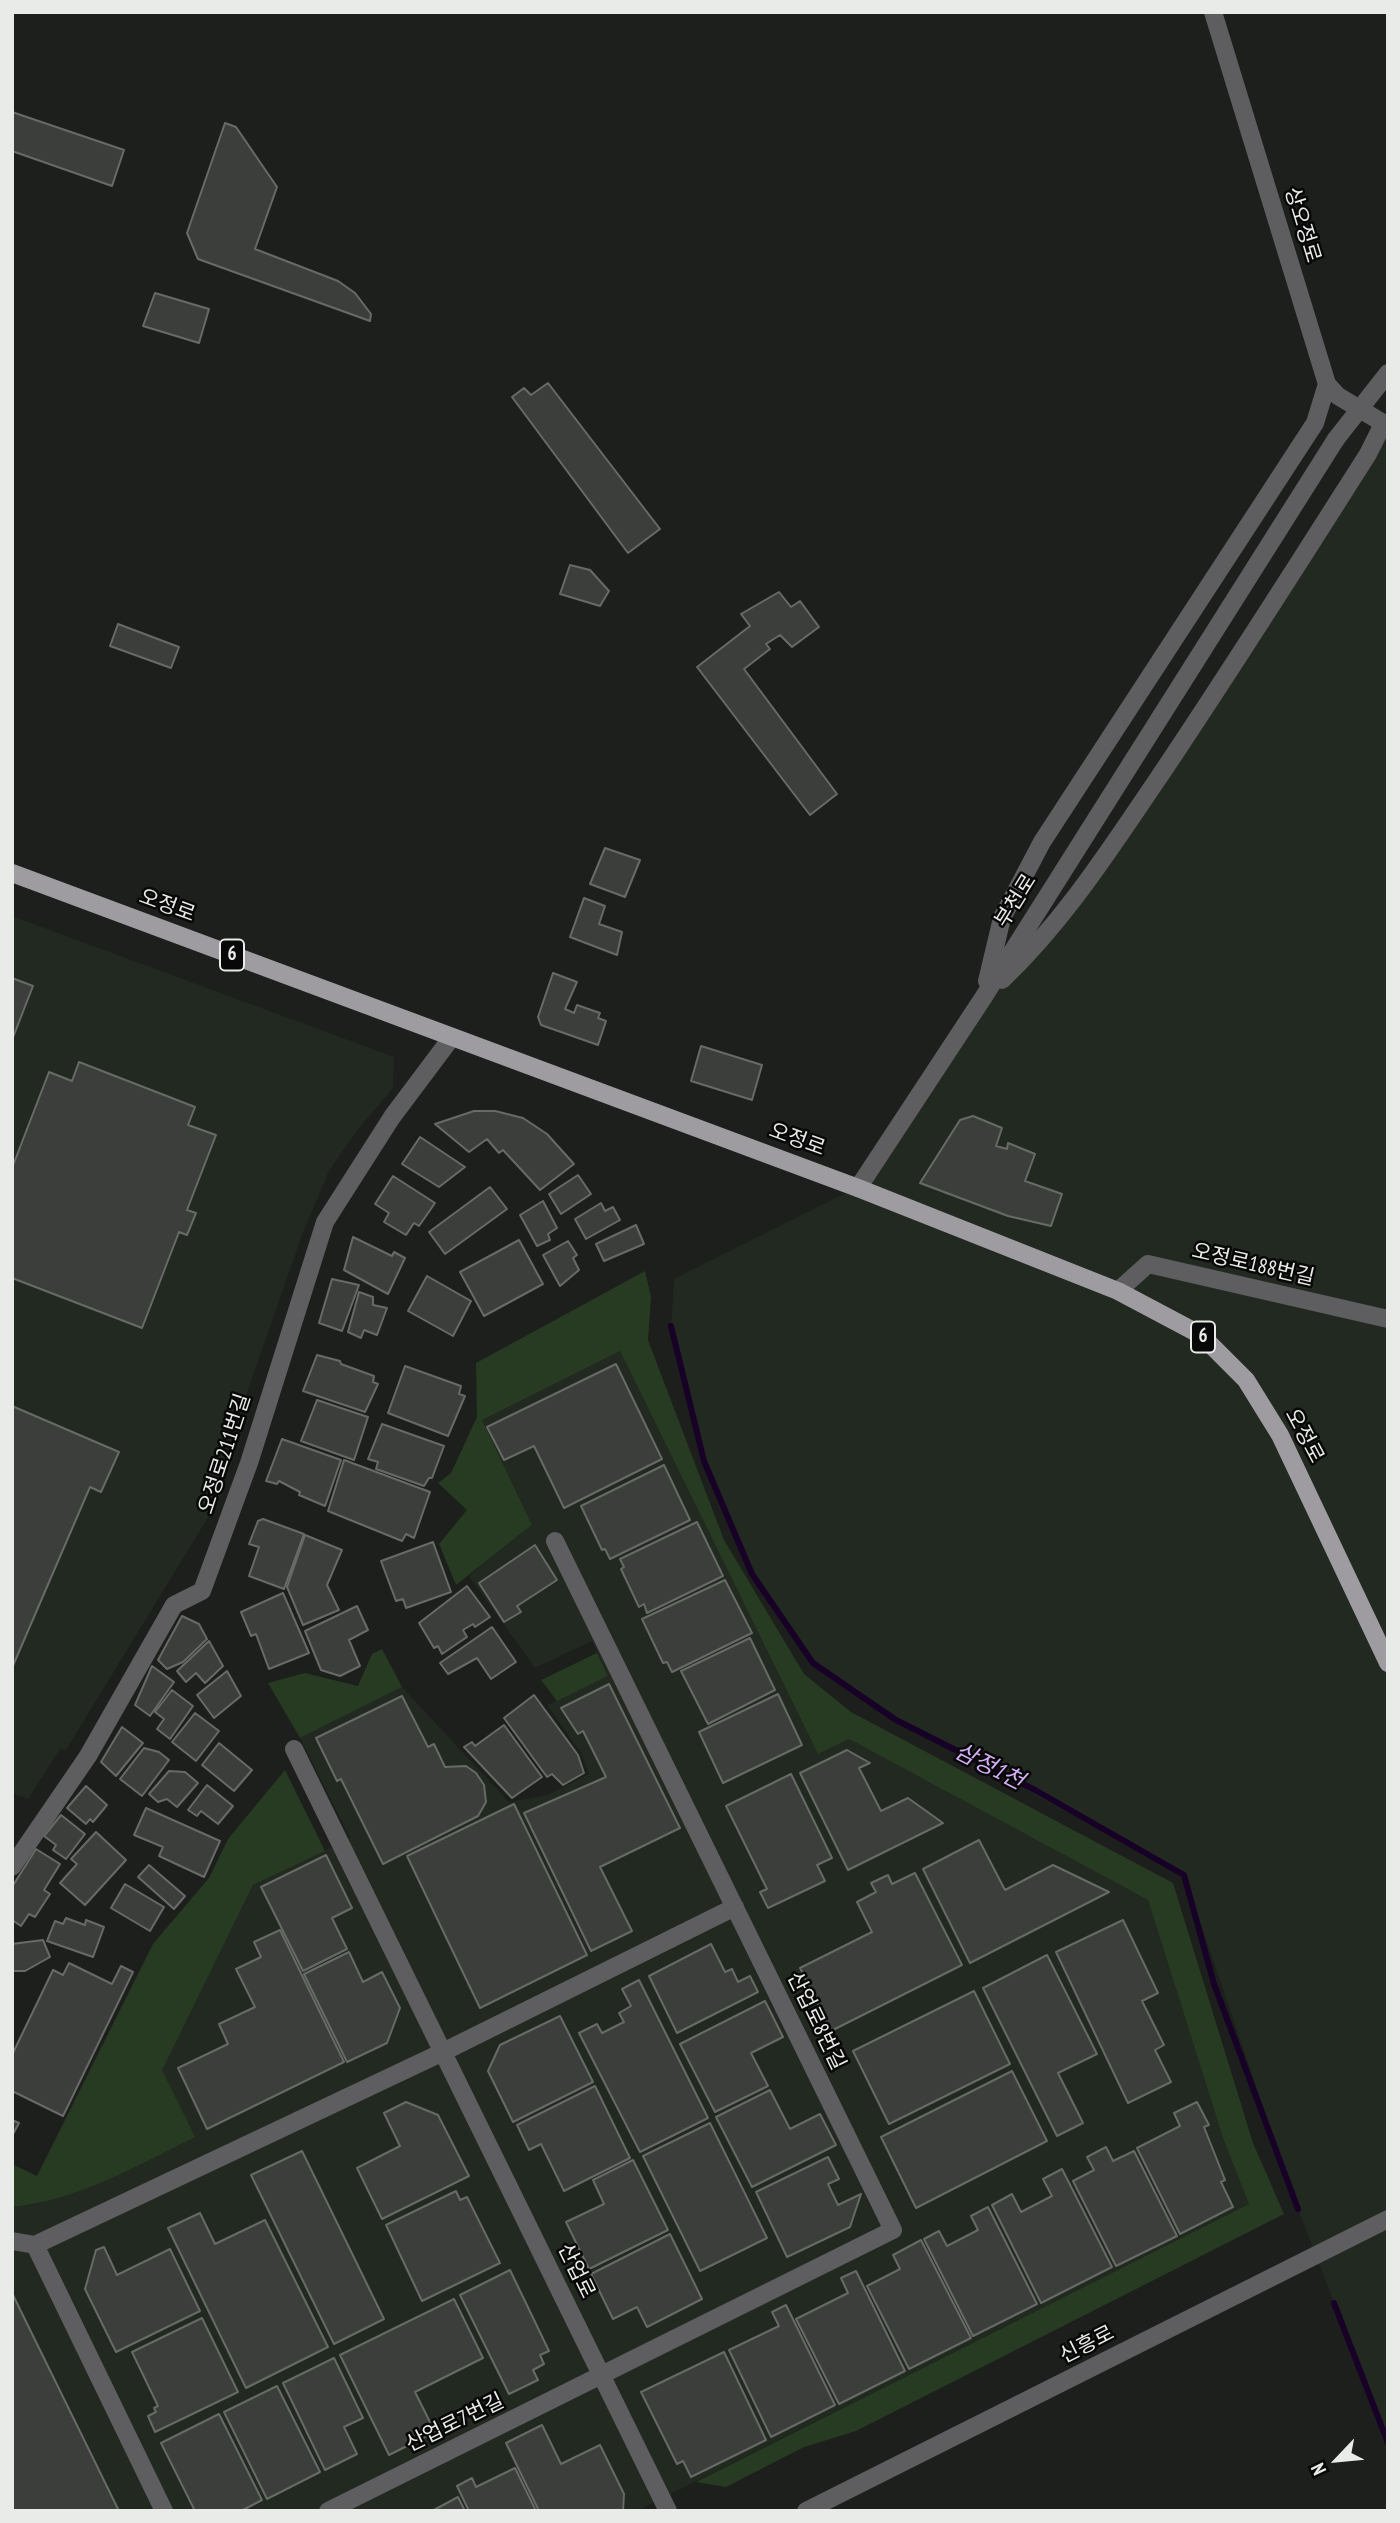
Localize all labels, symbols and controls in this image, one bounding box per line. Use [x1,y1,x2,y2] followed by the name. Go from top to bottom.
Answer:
[1279,184,1325,266] street label: 상오정로
[990,870,1042,932] street label: 부천로
[135,884,199,928] street label: 오정로
[220,939,244,970] road number: 6
[765,1118,829,1162] street label: 오정로
[1189,1239,1317,1291] street label: 오정로188번길
[1191,1322,1215,1352] road number: 6
[194,1391,256,1517] street label: 오정로211번길
[1279,1404,1329,1468] street label: 오정로
[950,1738,1028,1796] water label: 삼정1천
[781,1968,851,2074] street label: 산업로8번길
[552,2239,600,2303] street label: 산업로
[1055,2321,1119,2369] street label: 신흥로
[402,2388,508,2458] street label: 산업로7번길
[1302,2425,1372,2495] north arrow
[1305,2459,1331,2479] text: N

